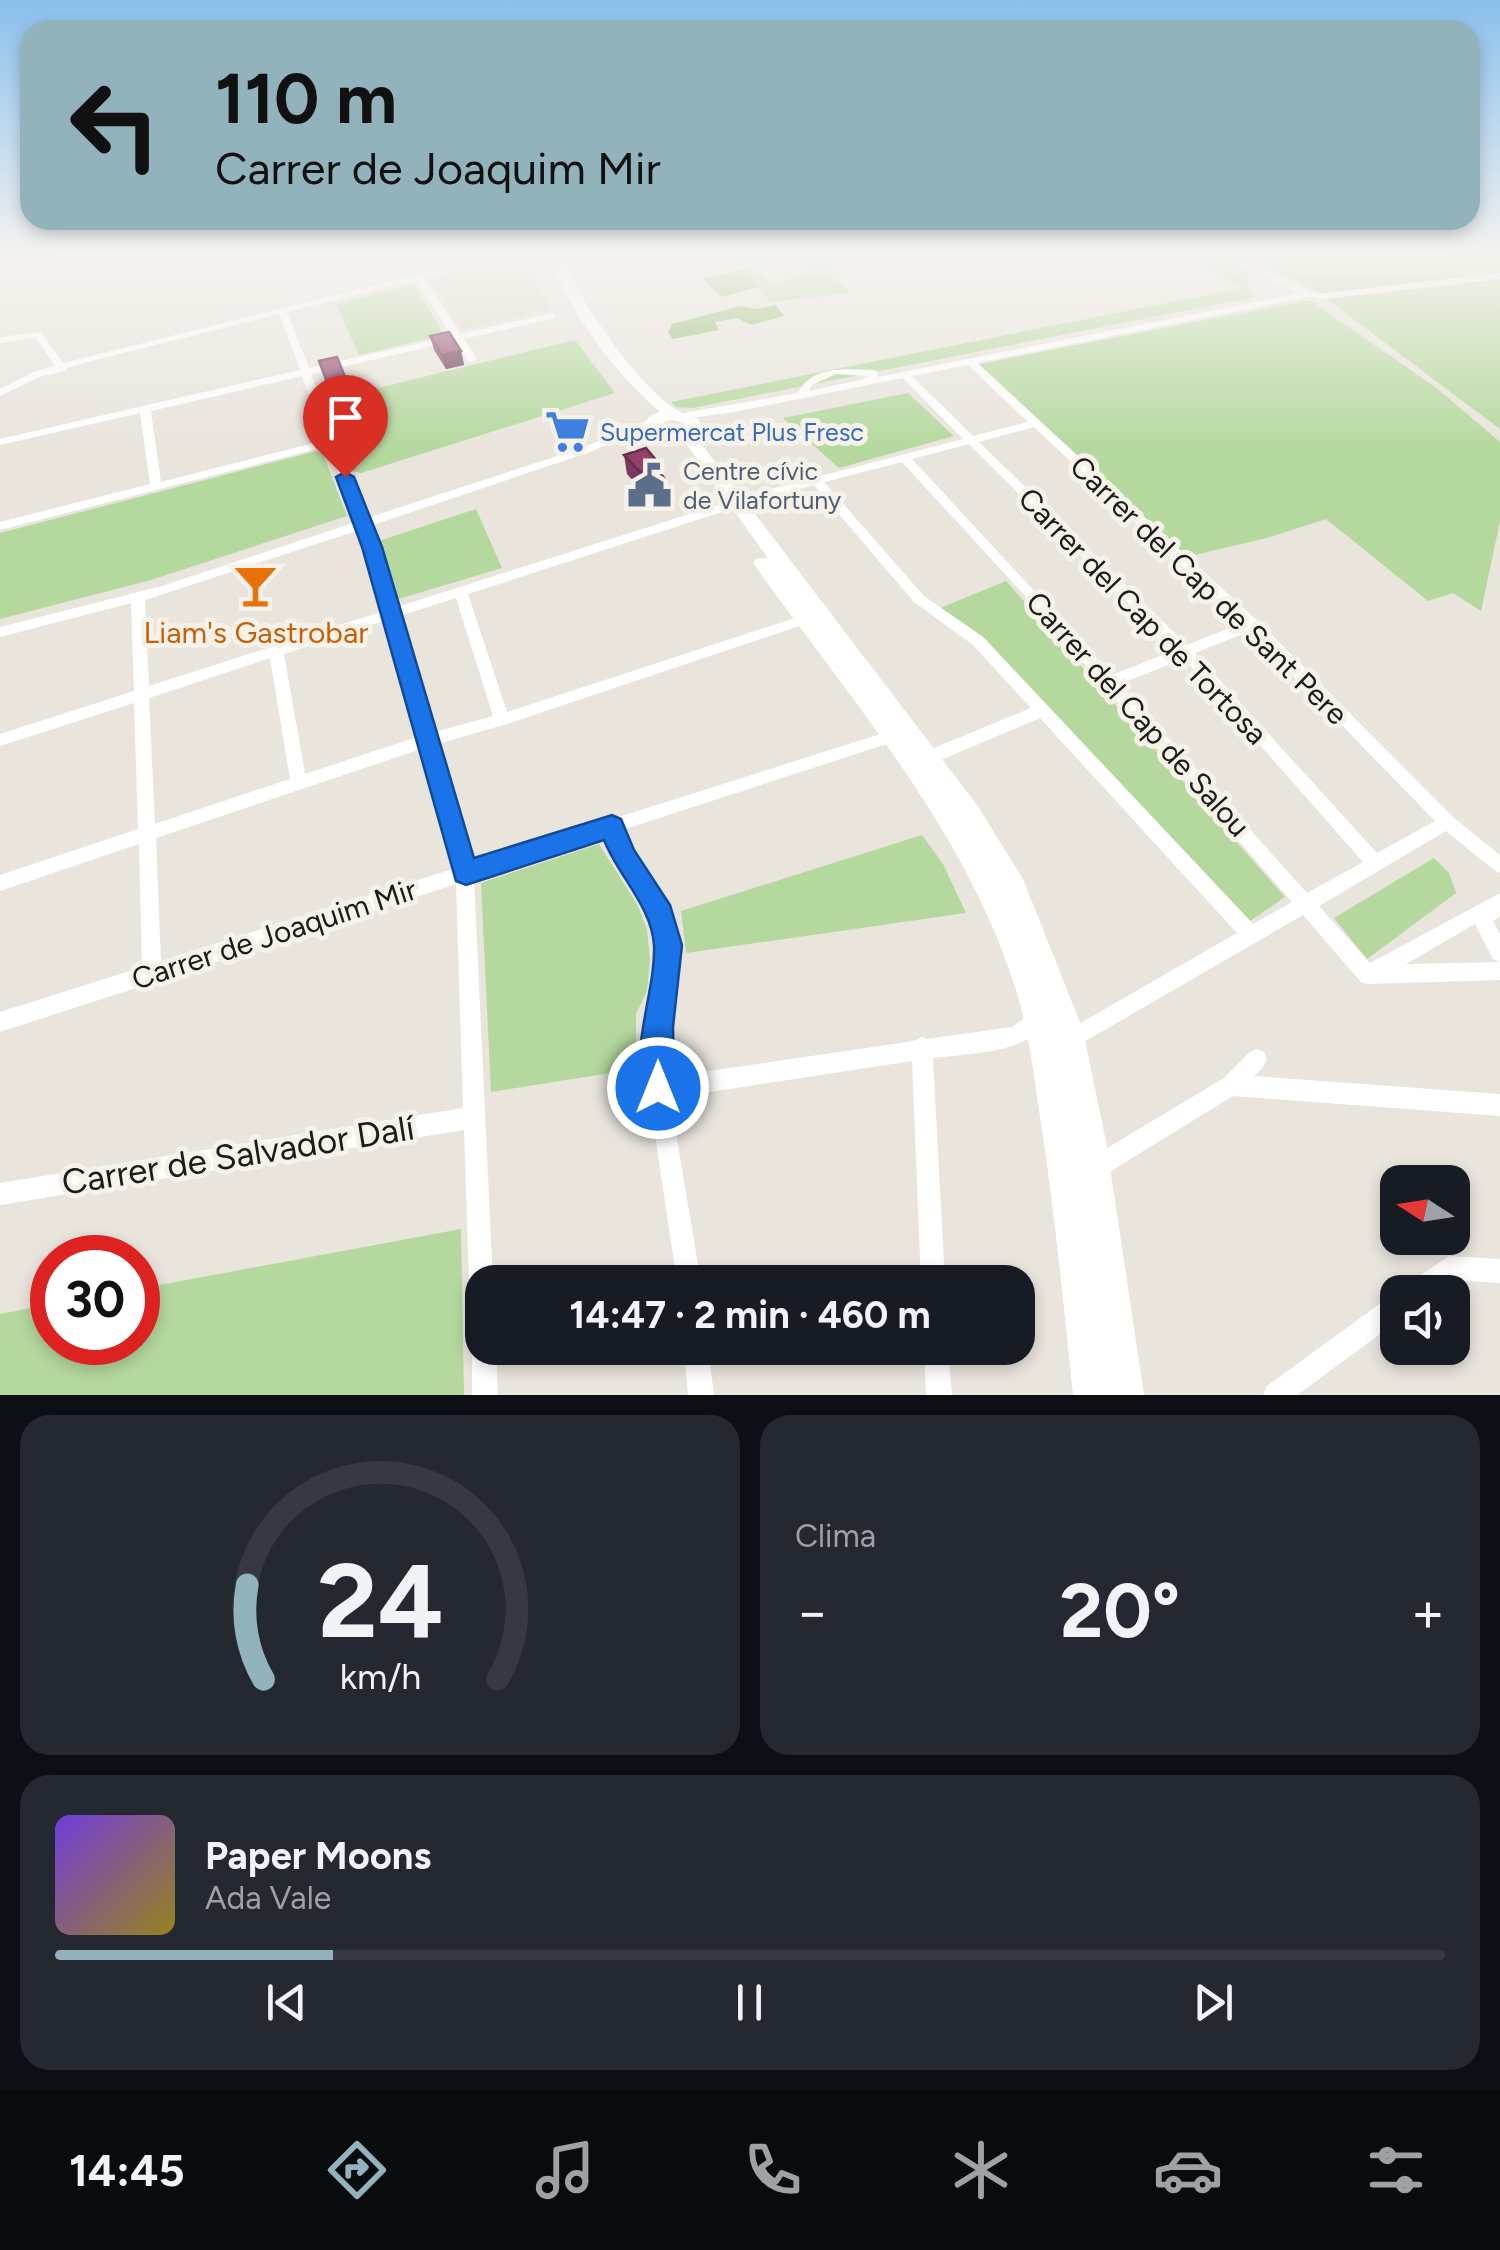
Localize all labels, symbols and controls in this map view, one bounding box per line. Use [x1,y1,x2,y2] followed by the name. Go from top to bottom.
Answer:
[215,56,397,141] text: 110 m
[50,60,180,190] icon: left
[215,141,661,195] text: Carrer de Joaquim Mir
[303,375,388,478] pin
[318,390,373,445] icon: arrive
[543,408,591,456] supermarket icon: Supermercat Plus Fresc
[600,417,864,447] place label: Supermercat Plus Fresc
[1062,448,1356,732] street label: Carrer del Cap de Sant Pere
[683,456,841,515] place label: Centre cívic de Vilafortuny
[626,461,674,509] public building icon: Centre cívic de Vilafortuny
[1011,480,1275,752] street label: Carrer del Cap de Tortosa
[232,561,280,609] bar icon: Liam's Gastrobar
[1018,584,1258,844] street label: Carrer del Cap de Salou
[144,614,368,651] place label: Liam's Gastrobar
[127,870,421,998] street label: Carrer de Joaquim Mir
[606,1036,710,1140] position arrow
[59,1106,419,1204] street label: Carrer de Salvador Dalí
[1380,1165,1470,1255] north arrow
[1380,1165,1470,1365] map controls
[30,1235,160,1365] speed limit sign: 30
[1380,1275,1470,1365] button: sound
[569,1292,931,1338] text: 14:47 · 2 min · 460 m
[795,1517,876,1555] text: Clima
[317,1538,443,1663] text: 24
[1060,1566,1180,1656] text: 20°
[795,1579,829,1645] text: −
[1411,1579,1445,1645] text: +
[339,1655,421,1698] text: km/h
[205,1833,431,1879] text: Paper Moons
[205,1879,331,1917] text: Ada Vale
[259,1975,314,2030] icon: previous
[722,1975,777,2030] icon: pause
[1186,1975,1241,2030] icon: next
[322,2135,392,2205] icon: directions
[530,2135,600,2205] icon: music
[738,2135,808,2205] icon: phone
[946,2135,1016,2205] icon: climate
[1153,2135,1223,2205] icon: car
[1361,2135,1431,2205] icon: filters
[69,2143,185,2197] text: 14:45

